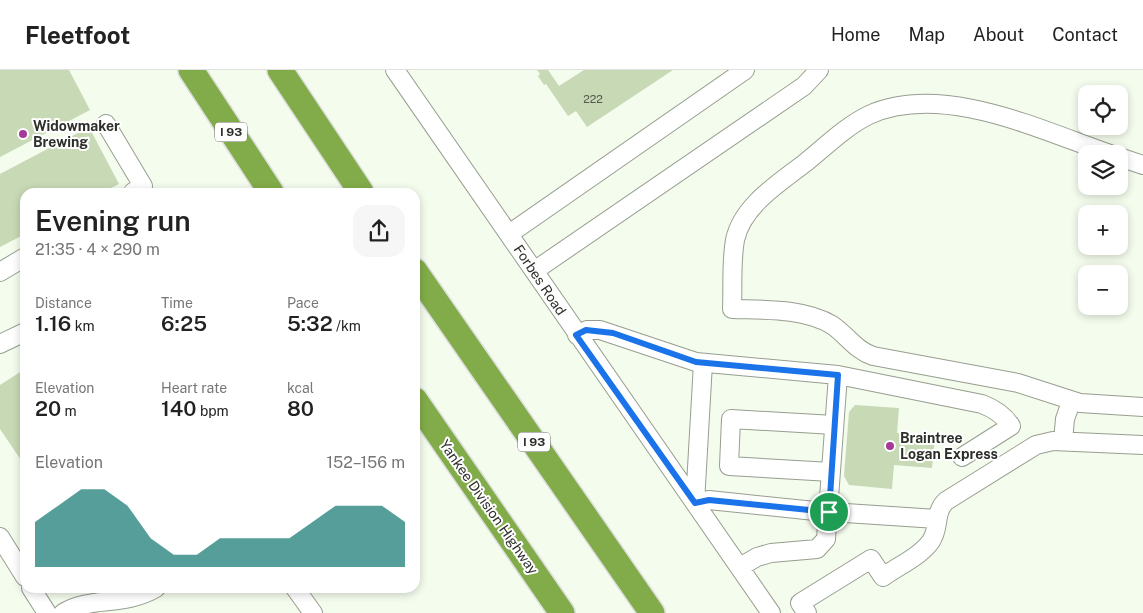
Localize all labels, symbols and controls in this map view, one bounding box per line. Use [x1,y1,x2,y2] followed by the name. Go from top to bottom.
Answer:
[25,21,130,49] text: Fleetfoot
[831,24,881,45] text: Home
[909,24,945,45] text: Map
[973,24,1024,45] text: About
[1052,24,1118,45] text: Contact
[1078,85,1128,315] map controls
[1078,85,1128,135] button: locate
[583,93,603,105] house number: 222
[33,118,120,150] place label: Widowmaker Brewing
[215,122,247,142] road number: I 93
[17,128,29,140] marker: Widowmaker Brewing
[1078,145,1128,195] button: layers
[35,204,191,237] text: Evening run
[353,205,405,257] button: share
[1078,205,1128,255] button: +
[35,240,160,259] text: 21:35 · 4 × 290 m
[511,242,569,318] street label: Forbes Road
[1078,265,1128,315] button: −
[35,295,92,311] text: Distance
[161,295,193,311] text: Time
[287,295,319,311] text: Pace
[35,311,71,336] text: 1.16
[161,311,207,336] text: 6:25
[287,311,333,336] text: 5:32
[71,318,95,334] text: km
[333,318,361,334] text: /km
[35,380,94,396] text: Elevation
[161,380,227,396] text: Heart rate
[287,380,314,396] text: kcal
[35,396,61,421] text: 20
[161,396,197,421] text: 140
[287,396,314,421] text: 80
[61,403,77,419] text: m
[197,403,229,419] text: bpm
[900,430,998,462] place label: Braintree Logan Express
[518,432,550,452] road number: I 93
[436,437,542,578] street label: Yankee Division Highway
[884,440,896,452] marker: Braintree Logan Express
[35,453,103,472] text: Elevation
[327,453,405,472] text: 152–156 m
[808,491,850,533] pin
[815,498,843,526] icon: arrive

